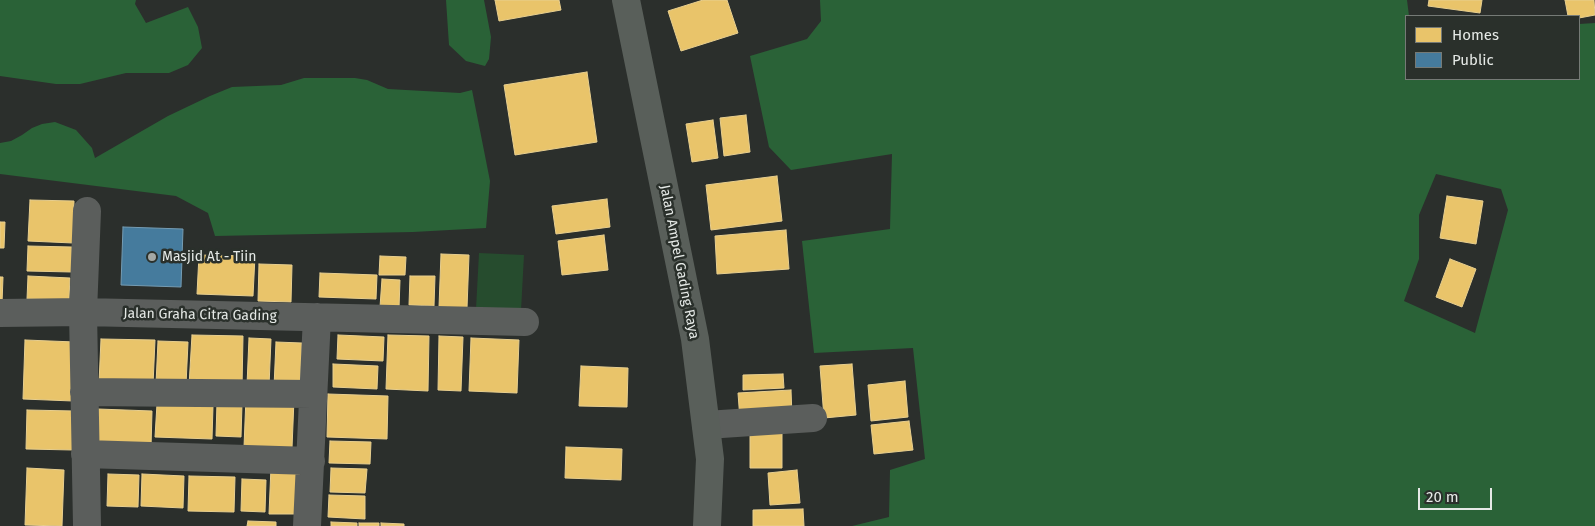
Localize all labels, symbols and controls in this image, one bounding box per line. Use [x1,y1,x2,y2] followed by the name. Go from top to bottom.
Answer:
[1405,15,1580,80] legend
[1452,26,1499,44] text: Homes
[1452,51,1494,69] text: Public
[656,183,702,341] street label: Jalan Ampel Gading Raya
[162,249,256,265] place label: Masjid At - Tiin
[146,251,158,263] marker: Masjid At - Tiin
[123,305,277,325] street label: Jalan Graha Citra Gading
[1420,478,1494,510] scale bar
[1426,488,1459,506] text: 20 m

